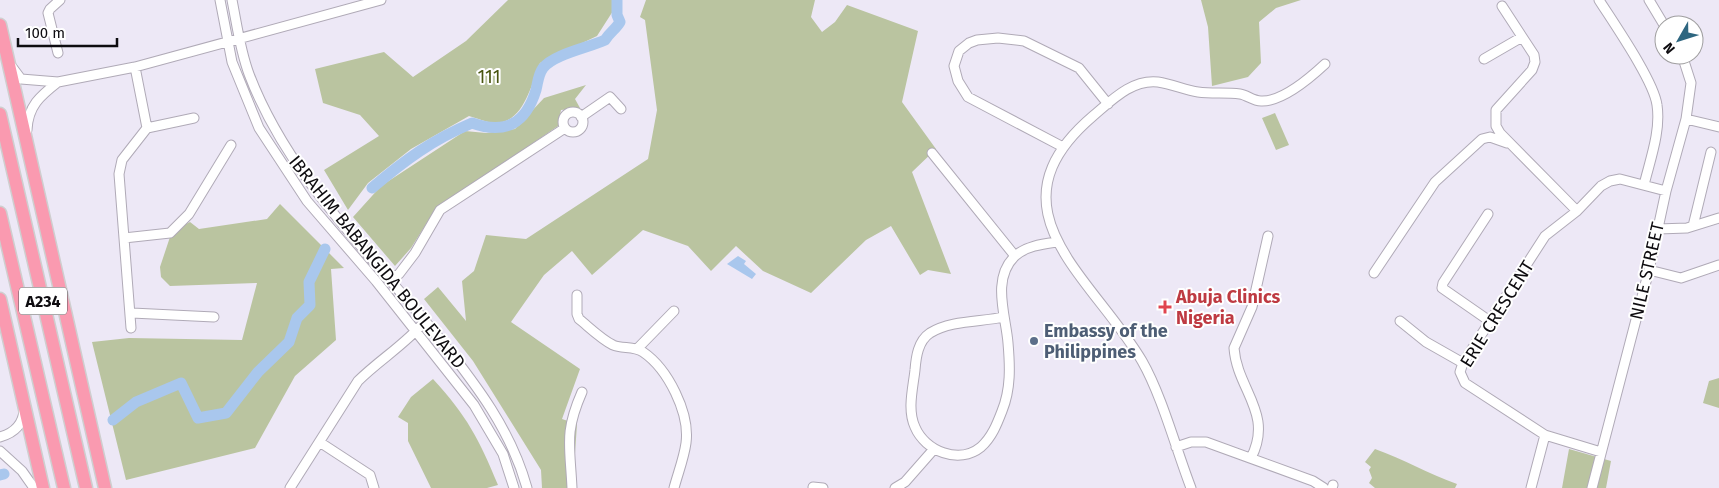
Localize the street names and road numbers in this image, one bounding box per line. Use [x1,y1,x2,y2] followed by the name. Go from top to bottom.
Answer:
[284,151,470,373] street label: IBRAHIM BABANGIDA BOULEVARD
[1625,220,1669,322] street label: NILE STREET
[1455,256,1539,371] street label: ERIE CRESCENT
[19,288,67,314] road number: A234

